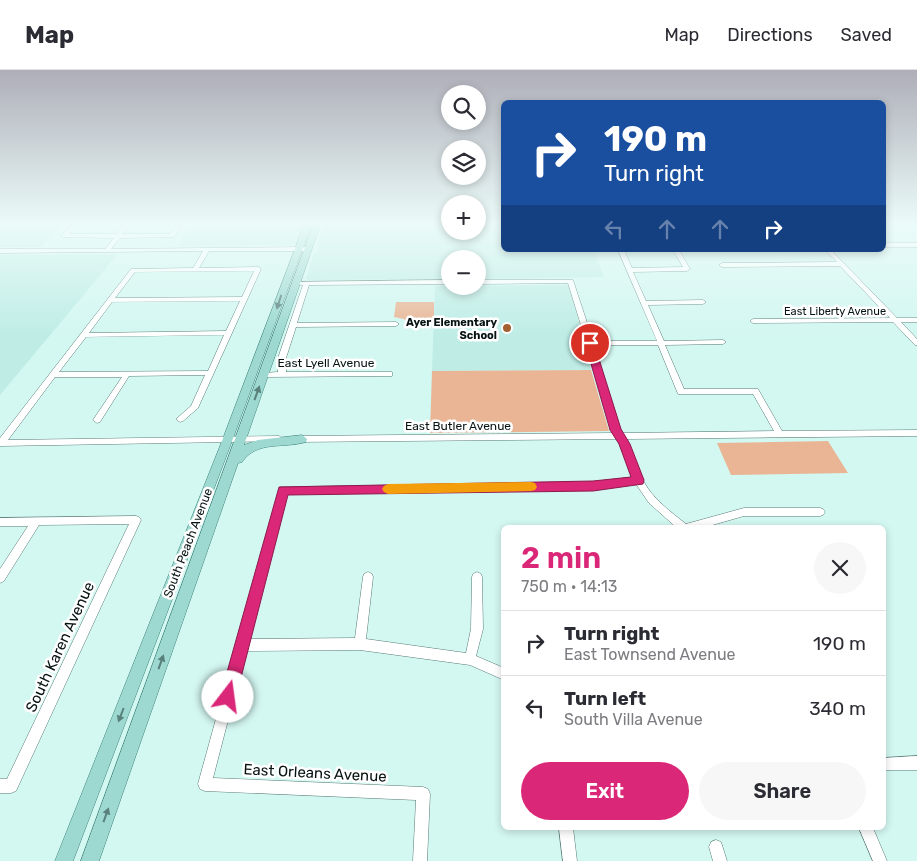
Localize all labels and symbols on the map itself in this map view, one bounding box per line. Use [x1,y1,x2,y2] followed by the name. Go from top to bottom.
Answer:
[275,295,283,310] one-way arrow
[784,305,886,318] street label: East Liberty Avenue
[406,316,497,342] place label: Ayer Elementary School
[501,322,513,334] marker: Ayer Elementary School
[569,322,611,364] pin
[278,356,375,370] street label: East Lyell Avenue
[253,385,261,400] one-way arrow
[405,419,511,433] street label: East Butler Avenue
[161,486,215,600] street label: South Peach Avenue
[22,579,98,715] street label: South Karen Avenue
[157,654,165,669] one-way arrow
[201,670,253,722] position arrow
[117,708,125,722] one-way arrow
[243,760,387,786] street label: East Orleans Avenue
[102,807,110,822] one-way arrow

